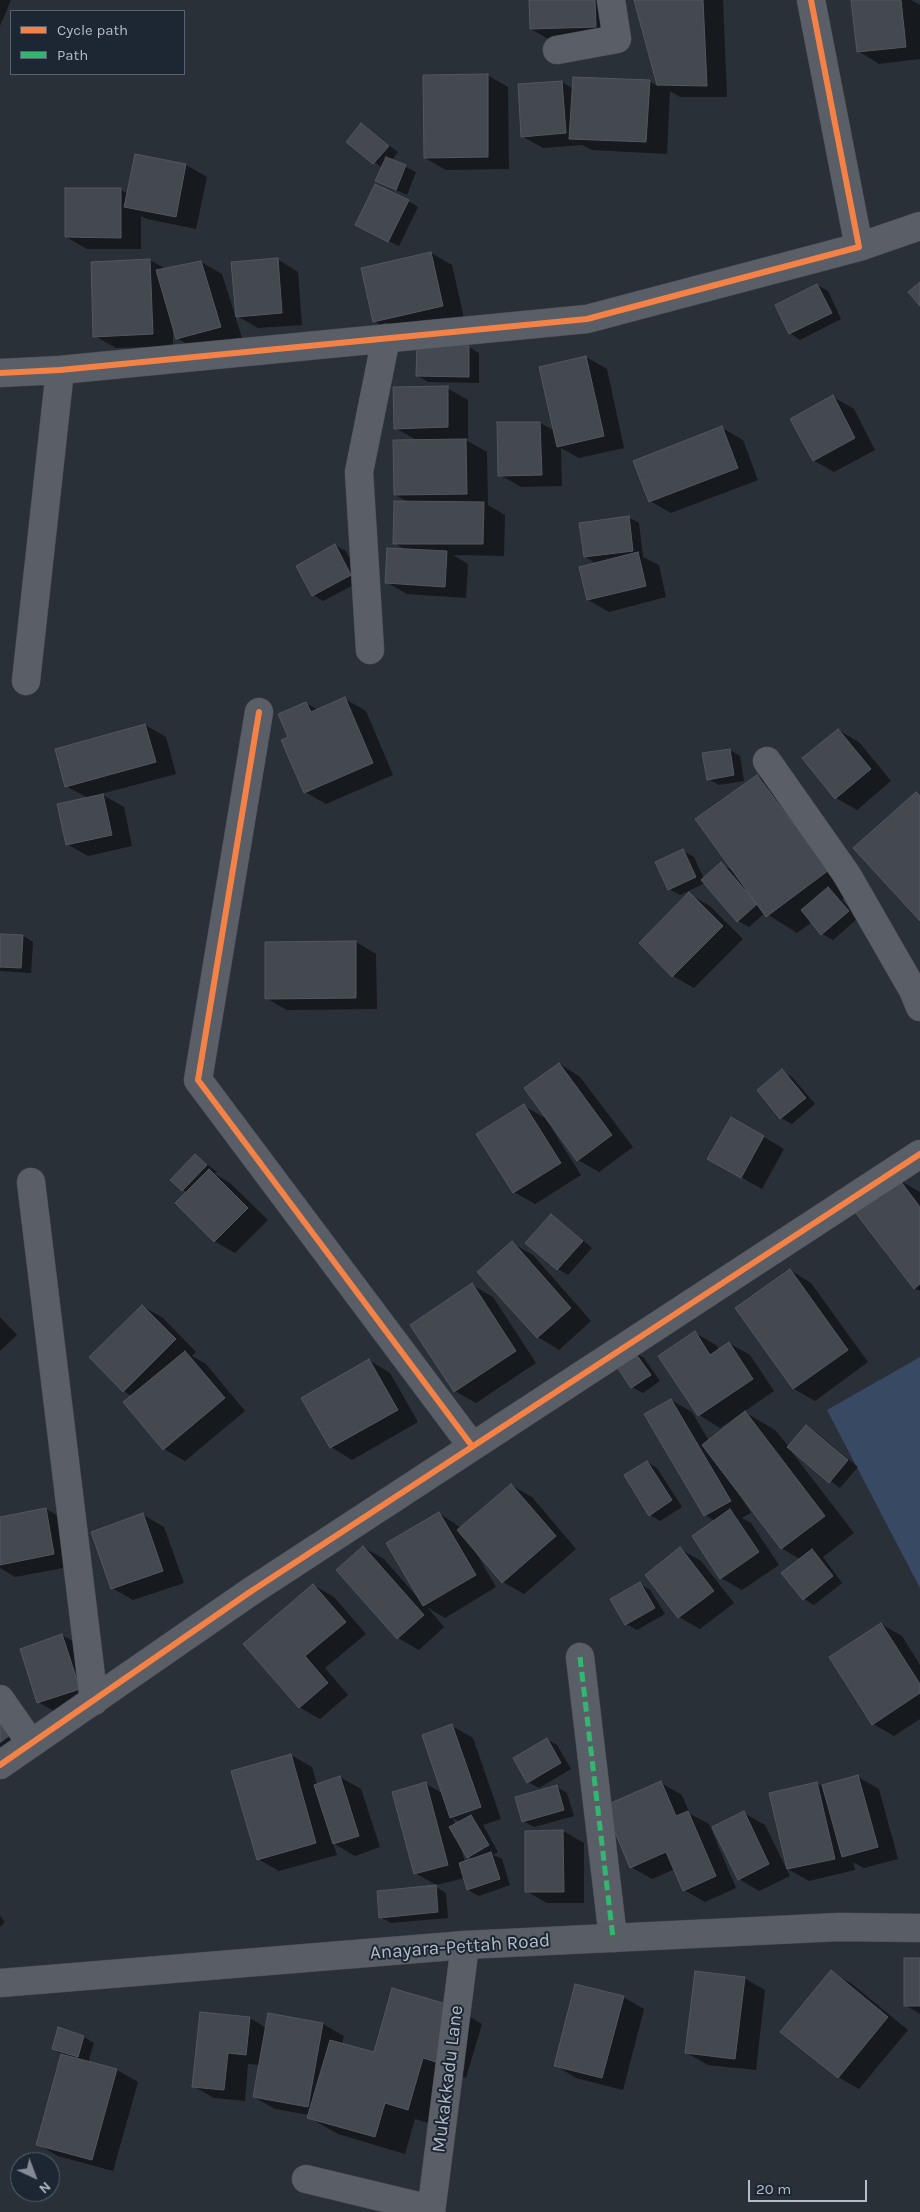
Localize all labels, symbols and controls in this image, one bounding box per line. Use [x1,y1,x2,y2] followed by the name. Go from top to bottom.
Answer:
[10,10,185,75] legend
[57,21,128,39] text: Cycle path
[57,46,88,64] text: Path
[369,1929,551,1965] street label: Anayara-Pettah Road
[428,2004,468,2154] street label: Mukakkadu Lane
[10,2152,60,2202] north arrow
[750,2170,869,2202] scale bar
[35,2178,54,2197] text: N
[756,2180,791,2198] text: 20 m

